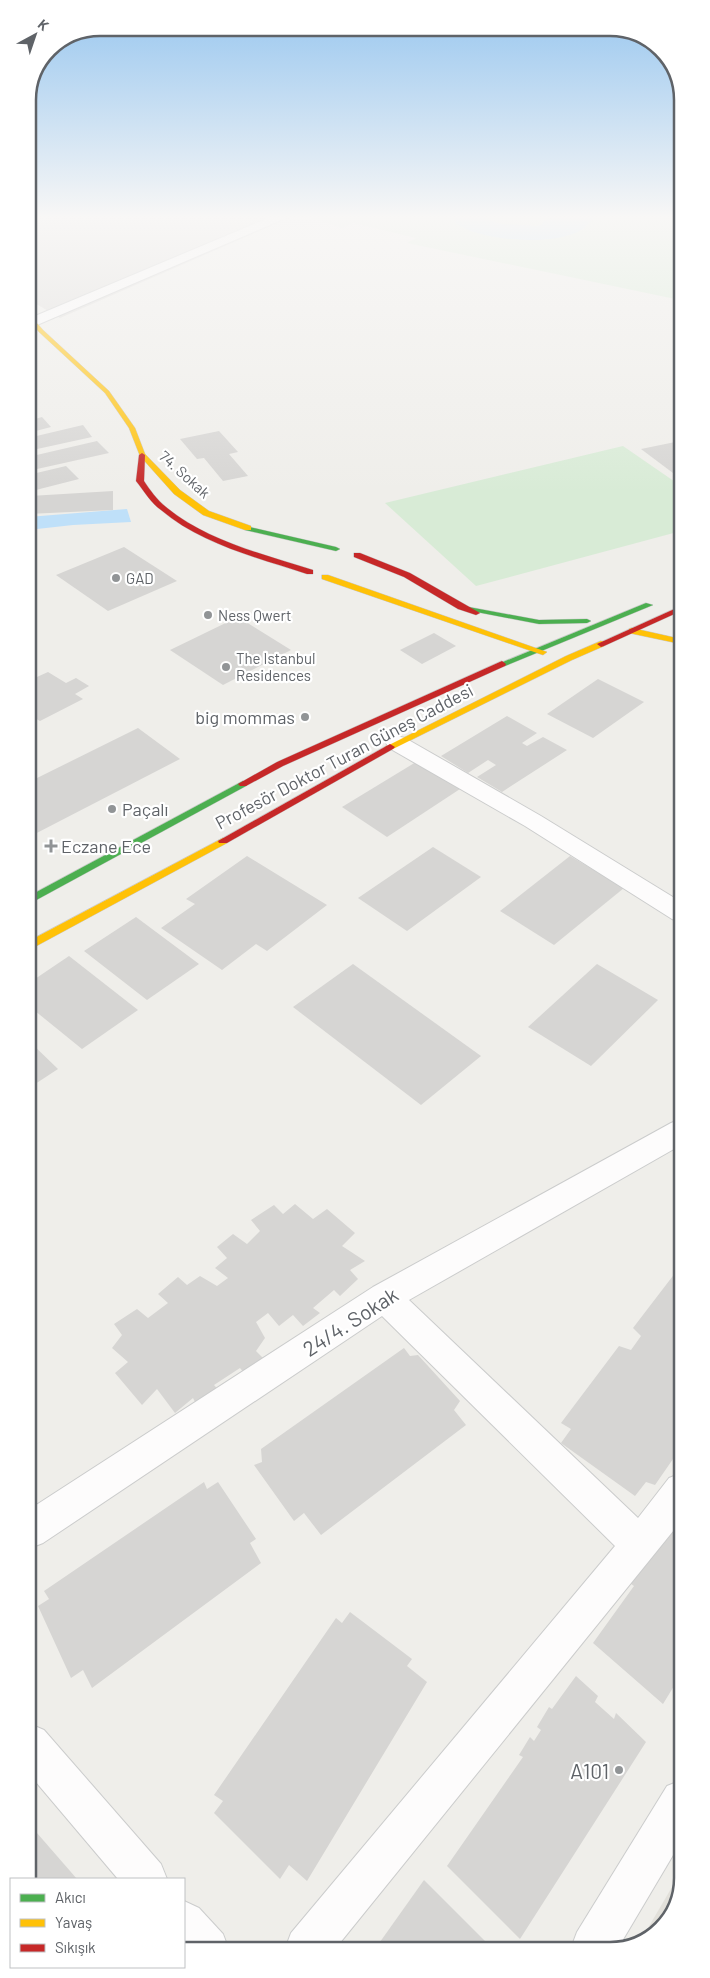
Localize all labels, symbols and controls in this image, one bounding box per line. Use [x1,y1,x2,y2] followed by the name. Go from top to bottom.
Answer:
[10,10,60,60] north arrow
[35,15,53,34] text: K
[156,447,214,502] street label: 74. Sokak
[126,569,154,587] place label: GAD
[110,572,122,584] marker: GAD
[218,606,292,624] place label: Ness Qwert
[202,609,214,621] marker: Ness Qwert
[236,649,315,684] place label: The Istanbul Residences
[220,661,232,673] marker: The Istanbul Residences
[211,678,477,834] street label: Profesör Doktor Turan Güneş Caddesi
[195,706,295,728] place label: big mommas
[299,711,311,723] marker: big mommas
[122,798,168,820] place label: Paçalı
[106,803,118,815] marker: Paçalı
[61,835,151,857] place label: Eczane Ece
[45,840,57,852] marker: Eczane Ece
[298,1281,402,1361] street label: 24/4. Sokak
[570,1758,609,1783] place label: A101
[613,1764,625,1776] marker: A101
[10,1878,185,1968] legend
[55,1888,86,1906] text: Akıcı
[55,1913,92,1931] text: Yavaş
[55,1938,96,1956] text: Sıkışık

